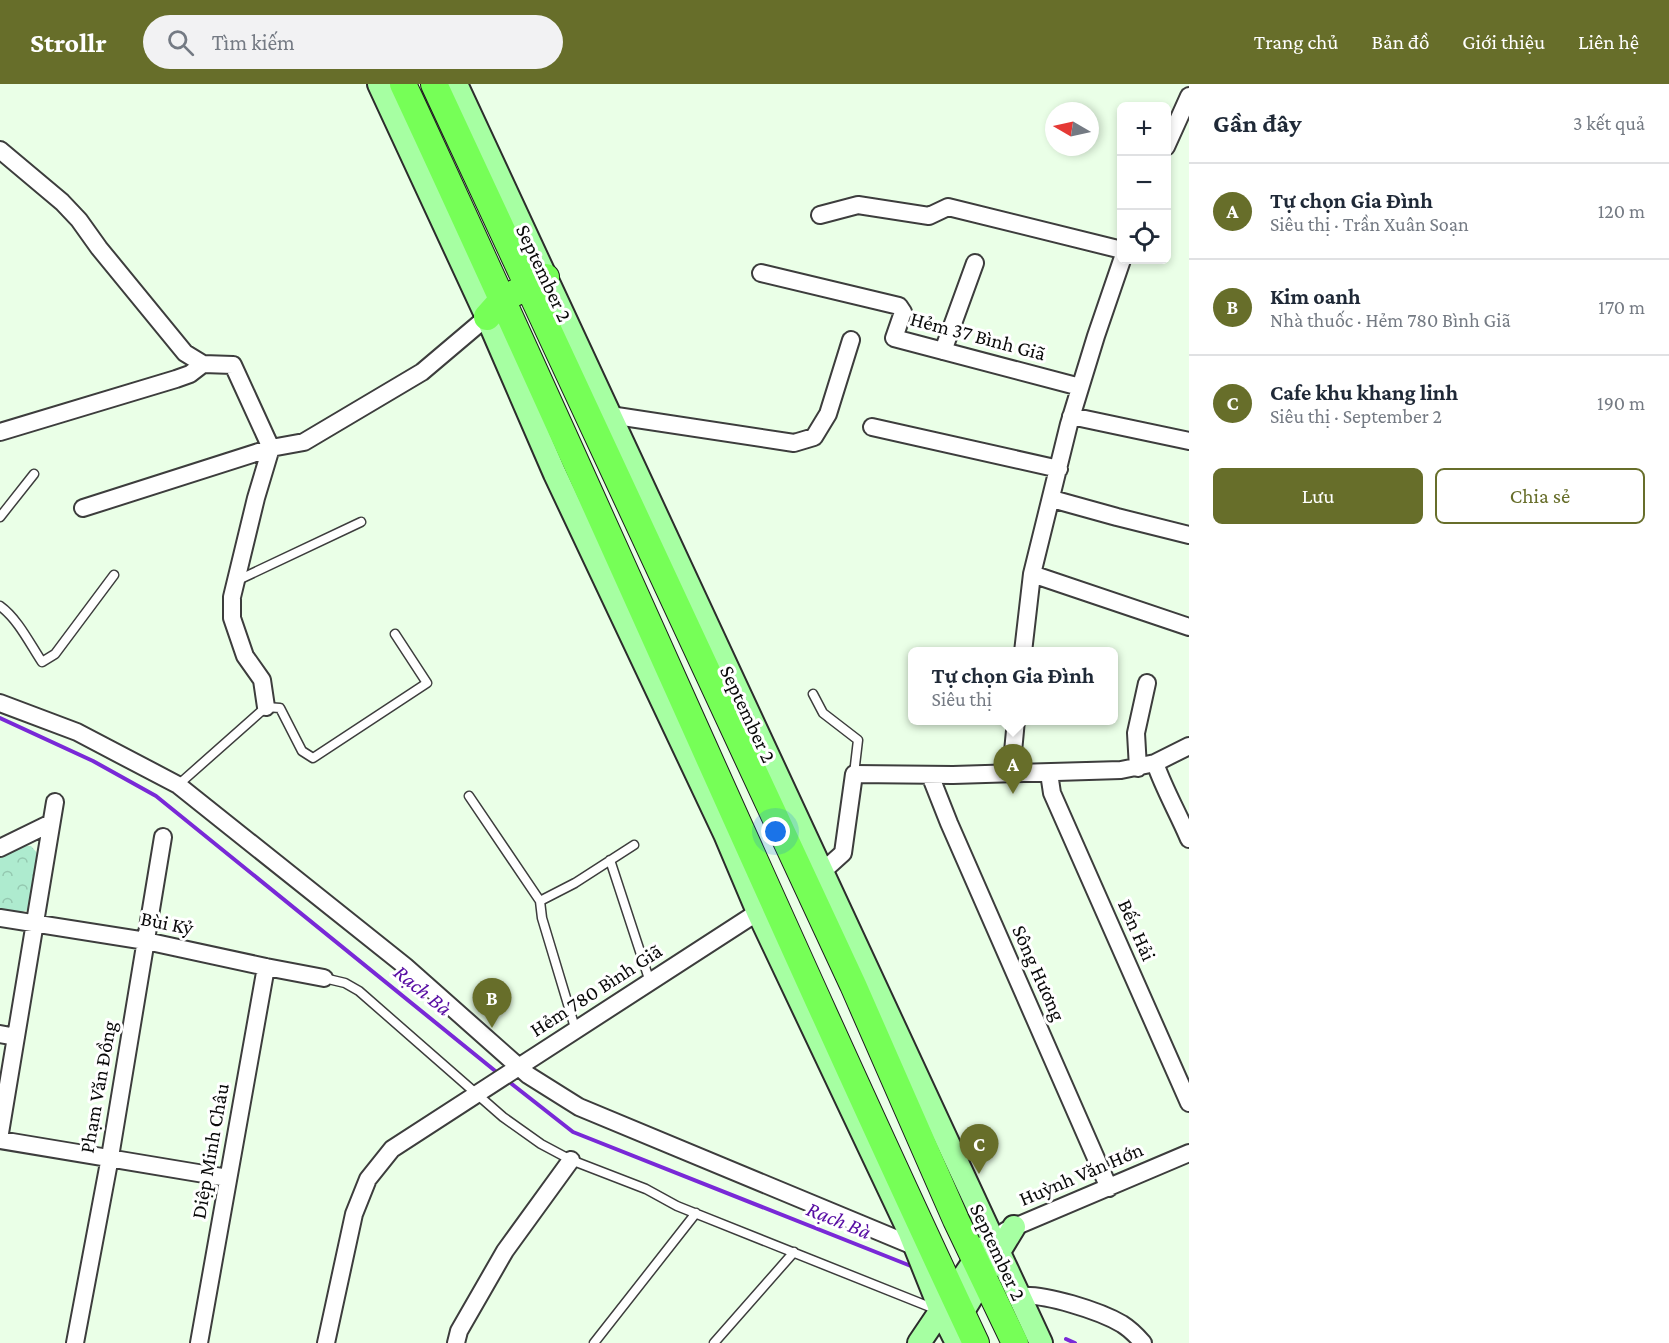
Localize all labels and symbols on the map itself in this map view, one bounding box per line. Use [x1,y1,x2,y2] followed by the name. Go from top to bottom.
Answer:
[1045,102,1099,156] north arrow
[511,221,577,325] street label: September 2
[908,306,1049,366] street label: Hẻm 37 Bình Giã
[715,662,781,766] street label: September 2
[994,744,1032,794] pin: A
[761,817,790,846] your location
[1113,895,1161,965] street label: Bến Hải
[139,906,196,940] street label: Bùi Kỷ
[1007,921,1071,1025] street label: Sông Hương
[526,938,667,1042] street label: Hẻm 780 Bình Giã
[389,959,457,1021] water label: Rạch Bà
[472,978,512,1028] pin: B
[75,1019,121,1155] street label: Phạm Văn Đồng
[186,1081,234,1221] street label: Diệp Minh Châu
[960,1124,998,1174] pin: C
[1015,1137,1147,1211] street label: Huỳnh Văn Hớn
[803,1196,875,1244] water label: Rạch Bà
[965,1200,1031,1304] street label: September 2

